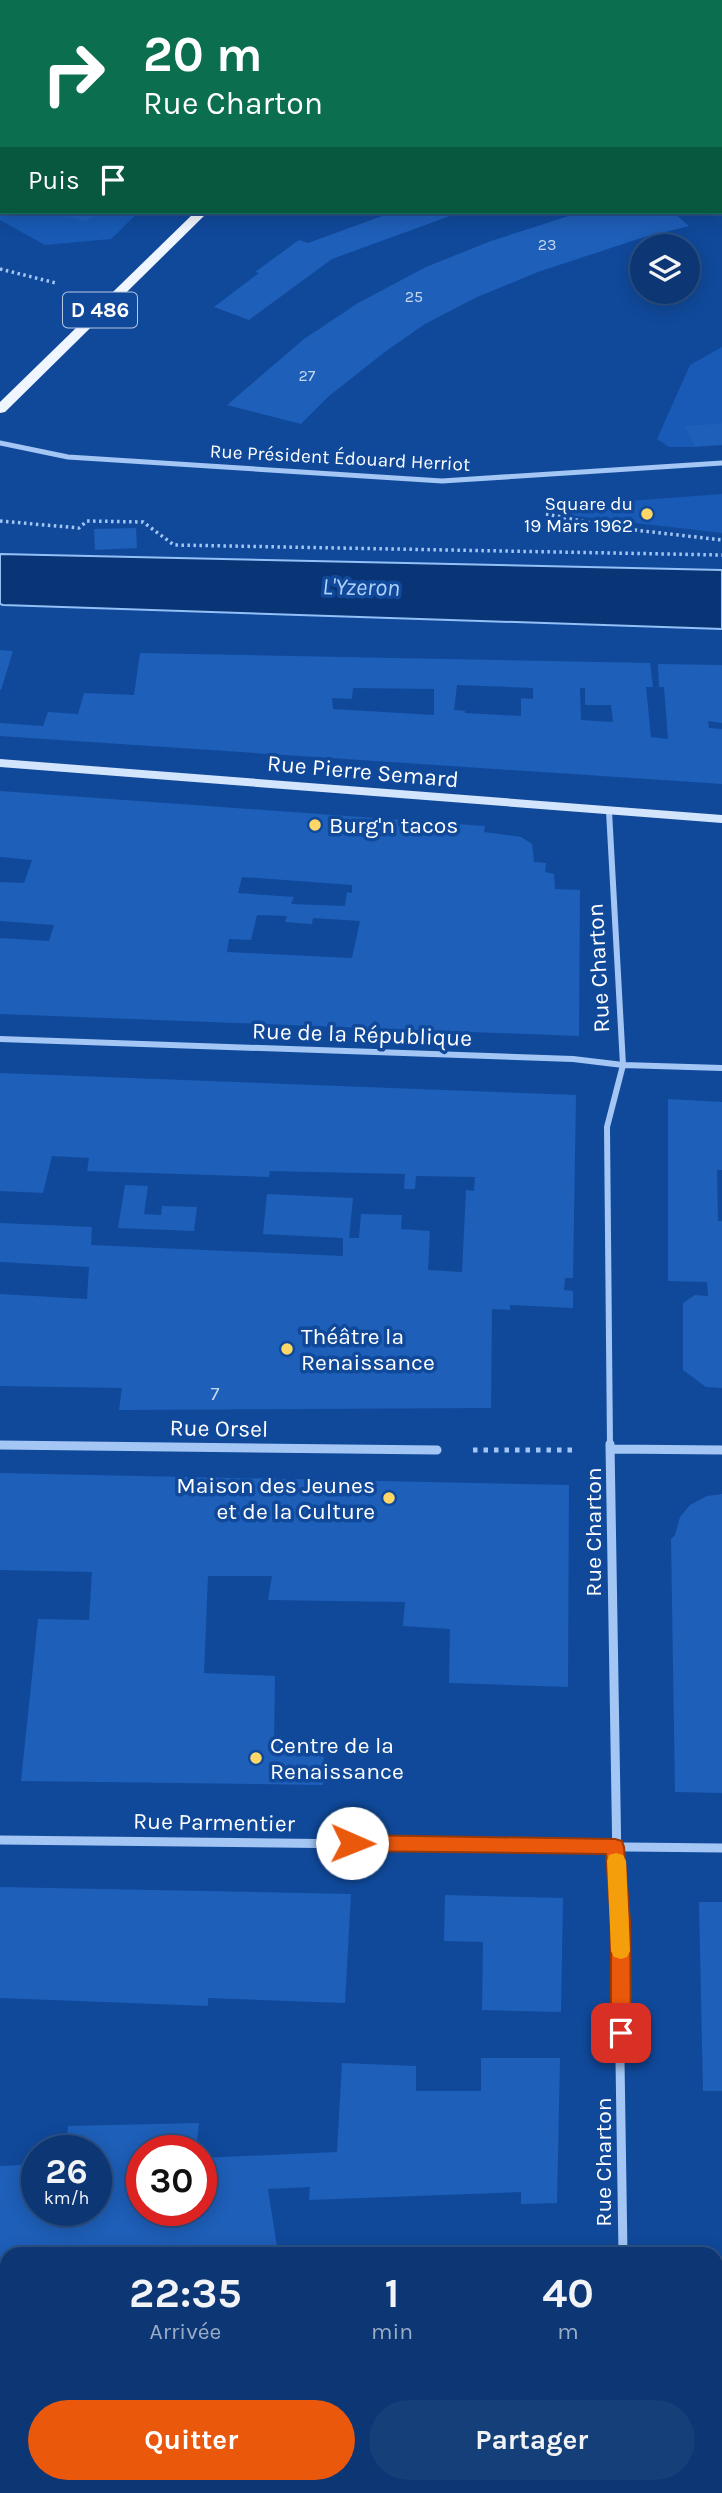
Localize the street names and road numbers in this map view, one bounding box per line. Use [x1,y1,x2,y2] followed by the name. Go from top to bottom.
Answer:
[63,292,137,328] road number: D 486
[209,439,471,476] street label: Rue Président Édouard Herriot
[266,750,460,793] street label: Rue Pierre Semard
[582,903,615,1033] street label: Rue Charton
[252,1017,472,1052] street label: Rue de la République
[169,1414,269,1443] street label: Rue Orsel
[580,1467,607,1597] street label: Rue Charton
[133,1808,296,1837] street label: Rue Parmentier
[590,2097,617,2227] street label: Rue Charton

